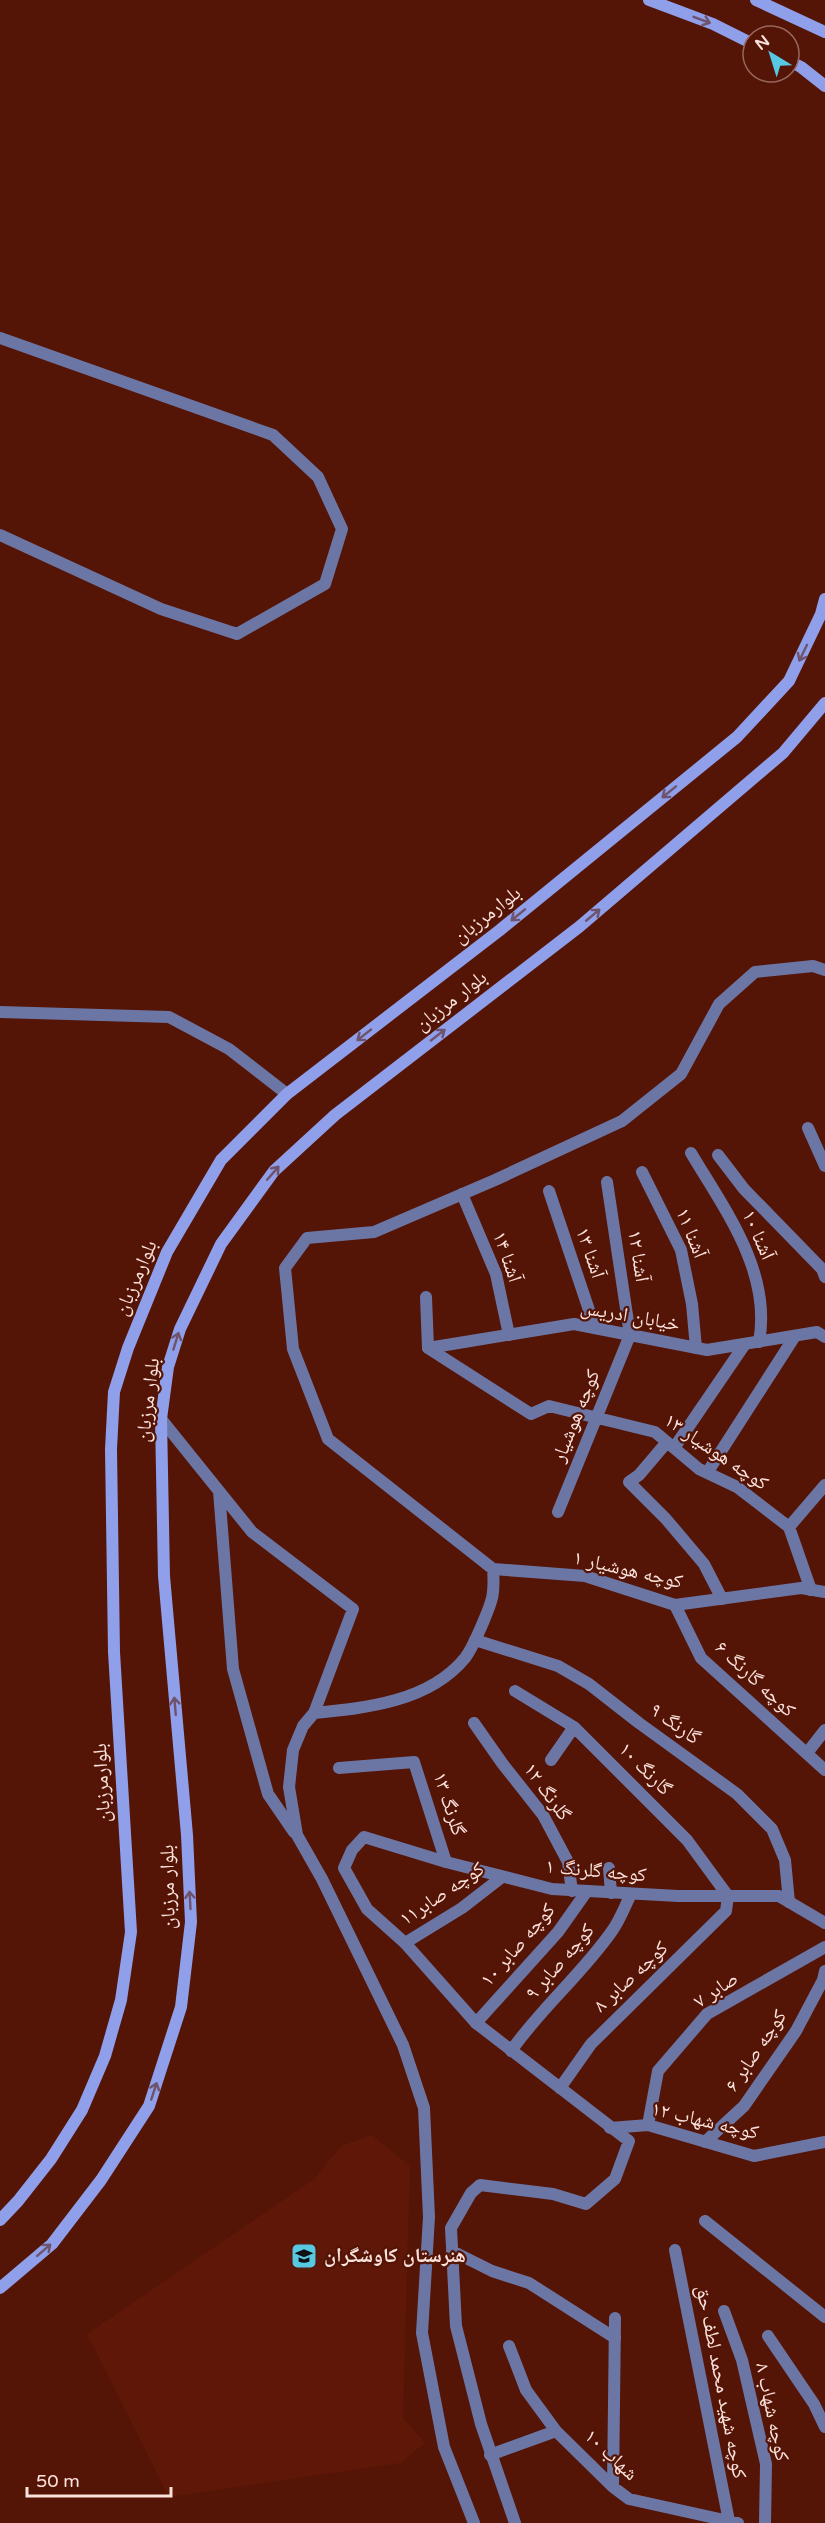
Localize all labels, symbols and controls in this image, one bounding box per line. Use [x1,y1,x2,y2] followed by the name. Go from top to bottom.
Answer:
[692,15,710,26] one-way arrow
[741,24,801,84] north arrow
[751,31,774,55] text: N
[796,643,808,661] one-way arrow
[662,785,678,798] one-way arrow
[448,881,526,949] street label: بلوارمرزبان
[511,909,527,922] one-way arrow
[585,909,601,922] one-way arrow
[410,965,492,1037] street label: بلوار مرزبان
[356,1028,372,1041] one-way arrow
[430,1028,446,1041] one-way arrow
[266,1166,280,1181] one-way arrow
[670,1204,712,1262] street label: آشنا ۱۱
[736,1206,780,1264] street label: آشنا ۱۰
[570,1225,610,1282] street label: آشنا ۱۳
[622,1228,654,1284] street label: آشنا ۱۲
[487,1229,527,1286] street label: آشنا ۱۴
[109,1237,163,1319] street label: بلوارمرزبان
[578,1295,682,1337] street label: خیابان ادریس
[172,1332,183,1351] one-way arrow
[131,1357,165,1443] street label: بلوار مرزبان
[546,1366,605,1467] street label: کوچه هوشیار
[659,1408,773,1496] street label: کوچه هوشیار ۱۳
[571,1546,685,1594] street label: کوچه هوشیار ۱
[710,1636,800,1722] street label: کوچه گارنگ ۶
[169,1696,180,1716] one-way arrow
[645,1698,705,1750] street label: گارنگ ۹
[613,1737,677,1801] street label: گارنگ ۱۰
[88,1743,116,1823] street label: بلوارمرزبان
[518,1758,576,1826] street label: گلرنگ ۱۲
[427,1769,471,1839] street label: گلرنگ ۱۳
[155,1844,181,1930] street label: بلوار مرزبان
[545,1855,647,1887] street label: کوچه گلرنگ ۱
[395,1857,489,1931] street label: کوچه صابر۱۱
[184,1891,195,1911] one-way arrow
[475,1899,561,1991] street label: کوچه صابر ۱۰
[520,1919,600,2005] street label: کوچه صابر ۹
[589,1936,673,2018] street label: کوچه صابر ۸
[689,1966,743,2014] street label: صابر ۷
[720,2006,792,2096] street label: کوچه صابر ۶
[149,2082,160,2101] one-way arrow
[649,2097,761,2145] street label: کوچه شهاب ۱۲
[289,2241,319,2271] school or university icon: هنرستان کاوشگران
[36,2244,52,2258] one-way arrow
[324,2244,466,2268] place label: هنرستان کاوشگران
[690,2283,752,2481] street label: کوچه شهید محمد لطف حق
[750,2361,794,2463] street label: کوچه شهاب ۸
[579,2424,643,2486] street label: شهاب ۱۰
[27,2460,171,2498] scale bar
[36,2470,80,2492] text: 50 m

